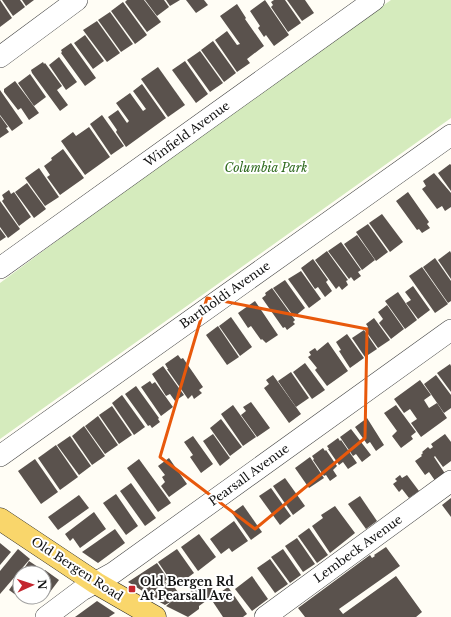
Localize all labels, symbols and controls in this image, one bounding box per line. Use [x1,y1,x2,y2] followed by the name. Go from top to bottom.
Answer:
[140,98,232,170] street label: Winfield Avenue
[225,160,307,175] park label: Columbia Park
[177,258,273,331] street label: Bartholdi Avenue
[206,440,292,509] street label: Pearsall Avenue
[311,511,405,586] street label: Lembeck Avenue
[29,533,126,604] street label: Old Bergen Road
[12,565,52,605] north arrow
[139,574,234,603] place label: Old Bergen Rd At Pearsall Ave
[35,579,49,591] text: N
[127,584,137,594] marker: Old Bergen Rd At Pearsall Ave

